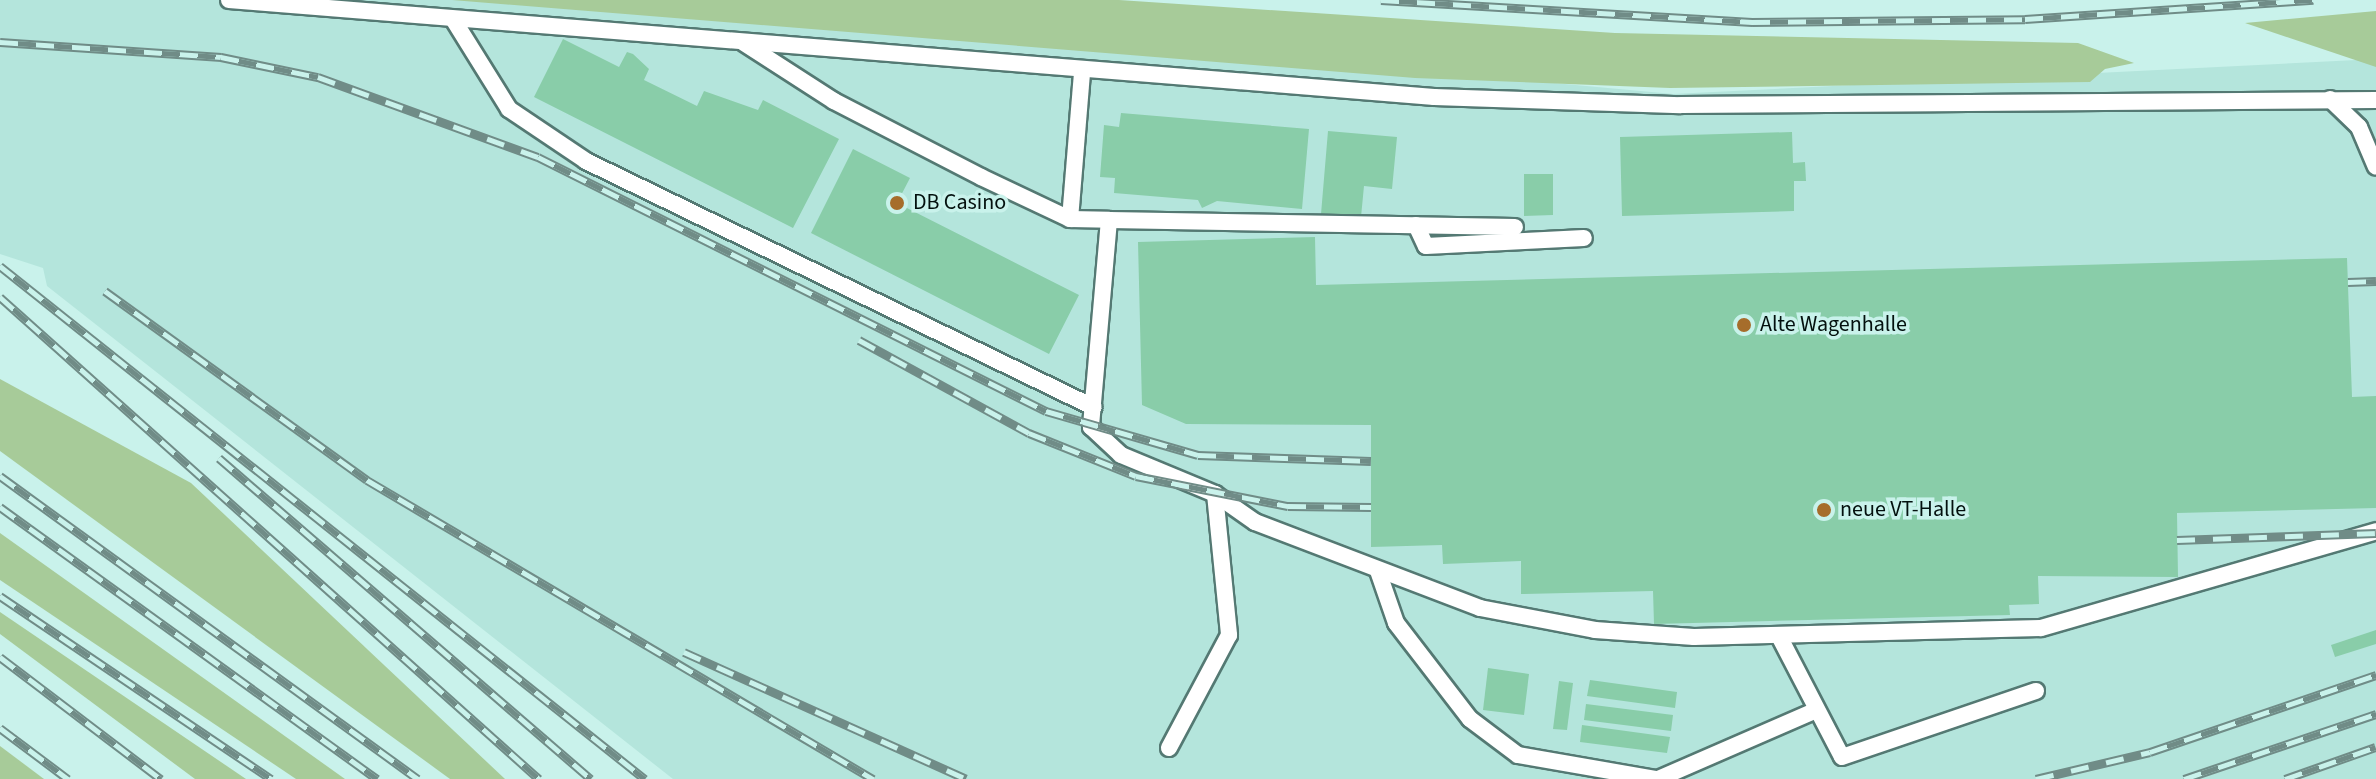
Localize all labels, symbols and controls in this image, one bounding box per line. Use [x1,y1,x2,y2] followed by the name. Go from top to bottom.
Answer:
[913,190,1006,216] place label: DB Casino
[888,194,906,212] marker: DB Casino
[1760,312,1907,338] place label: Alte Wagenhalle
[1735,316,1753,334] marker: Alte Wagenhalle
[1840,497,1966,523] place label: neue VT-Halle
[1815,501,1833,519] marker: neue VT-Halle

